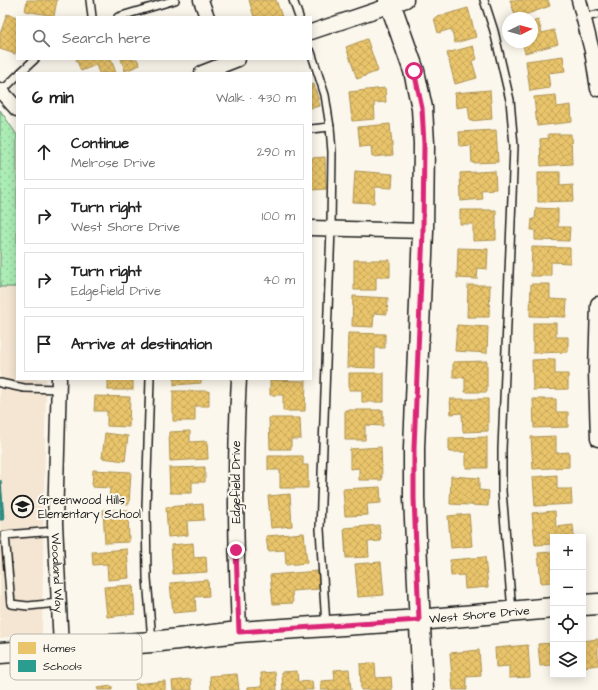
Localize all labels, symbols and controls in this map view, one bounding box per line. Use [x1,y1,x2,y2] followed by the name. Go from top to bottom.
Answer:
[502,12,538,48] north arrow
[16,16,312,60] search box
[30,27,52,49] icon: search
[62,28,151,49] text: Search here
[405,62,423,80] route start
[32,86,74,110] text: 6 min
[216,89,296,107] text: Walk · 430 m
[71,133,129,154] text: Continue
[33,141,55,163] icon: ahead
[257,143,295,161] text: 290 m
[71,154,155,172] text: Melrose Drive
[71,197,142,218] text: Turn right
[33,205,55,227] icon: right
[262,207,295,225] text: 100 m
[71,218,180,236] text: West Shore Drive
[71,261,142,282] text: Turn right
[33,269,55,291] icon: right
[263,271,295,289] text: 40 m
[71,282,161,300] text: Edgefield Drive
[33,333,55,355] icon: arrive
[71,334,212,355] text: Arrive at destination
[228,440,246,524] street label: Edgefield Drive
[38,492,141,524] place label: Greenwood Hills Elementary School
[9,494,35,520] school or university icon: Greenwood Hills Elementary School
[47,533,68,614] street label: Woodland Way
[550,534,586,678] map controls
[550,534,586,570] button: +
[227,541,245,559] route end
[550,570,586,606] button: −
[428,602,531,628] street label: West Shore Drive
[550,606,586,642] button: locate
[10,634,142,680] legend
[43,641,76,656] text: Homes
[550,642,586,678] button: layers
[43,659,83,674] text: Schools

